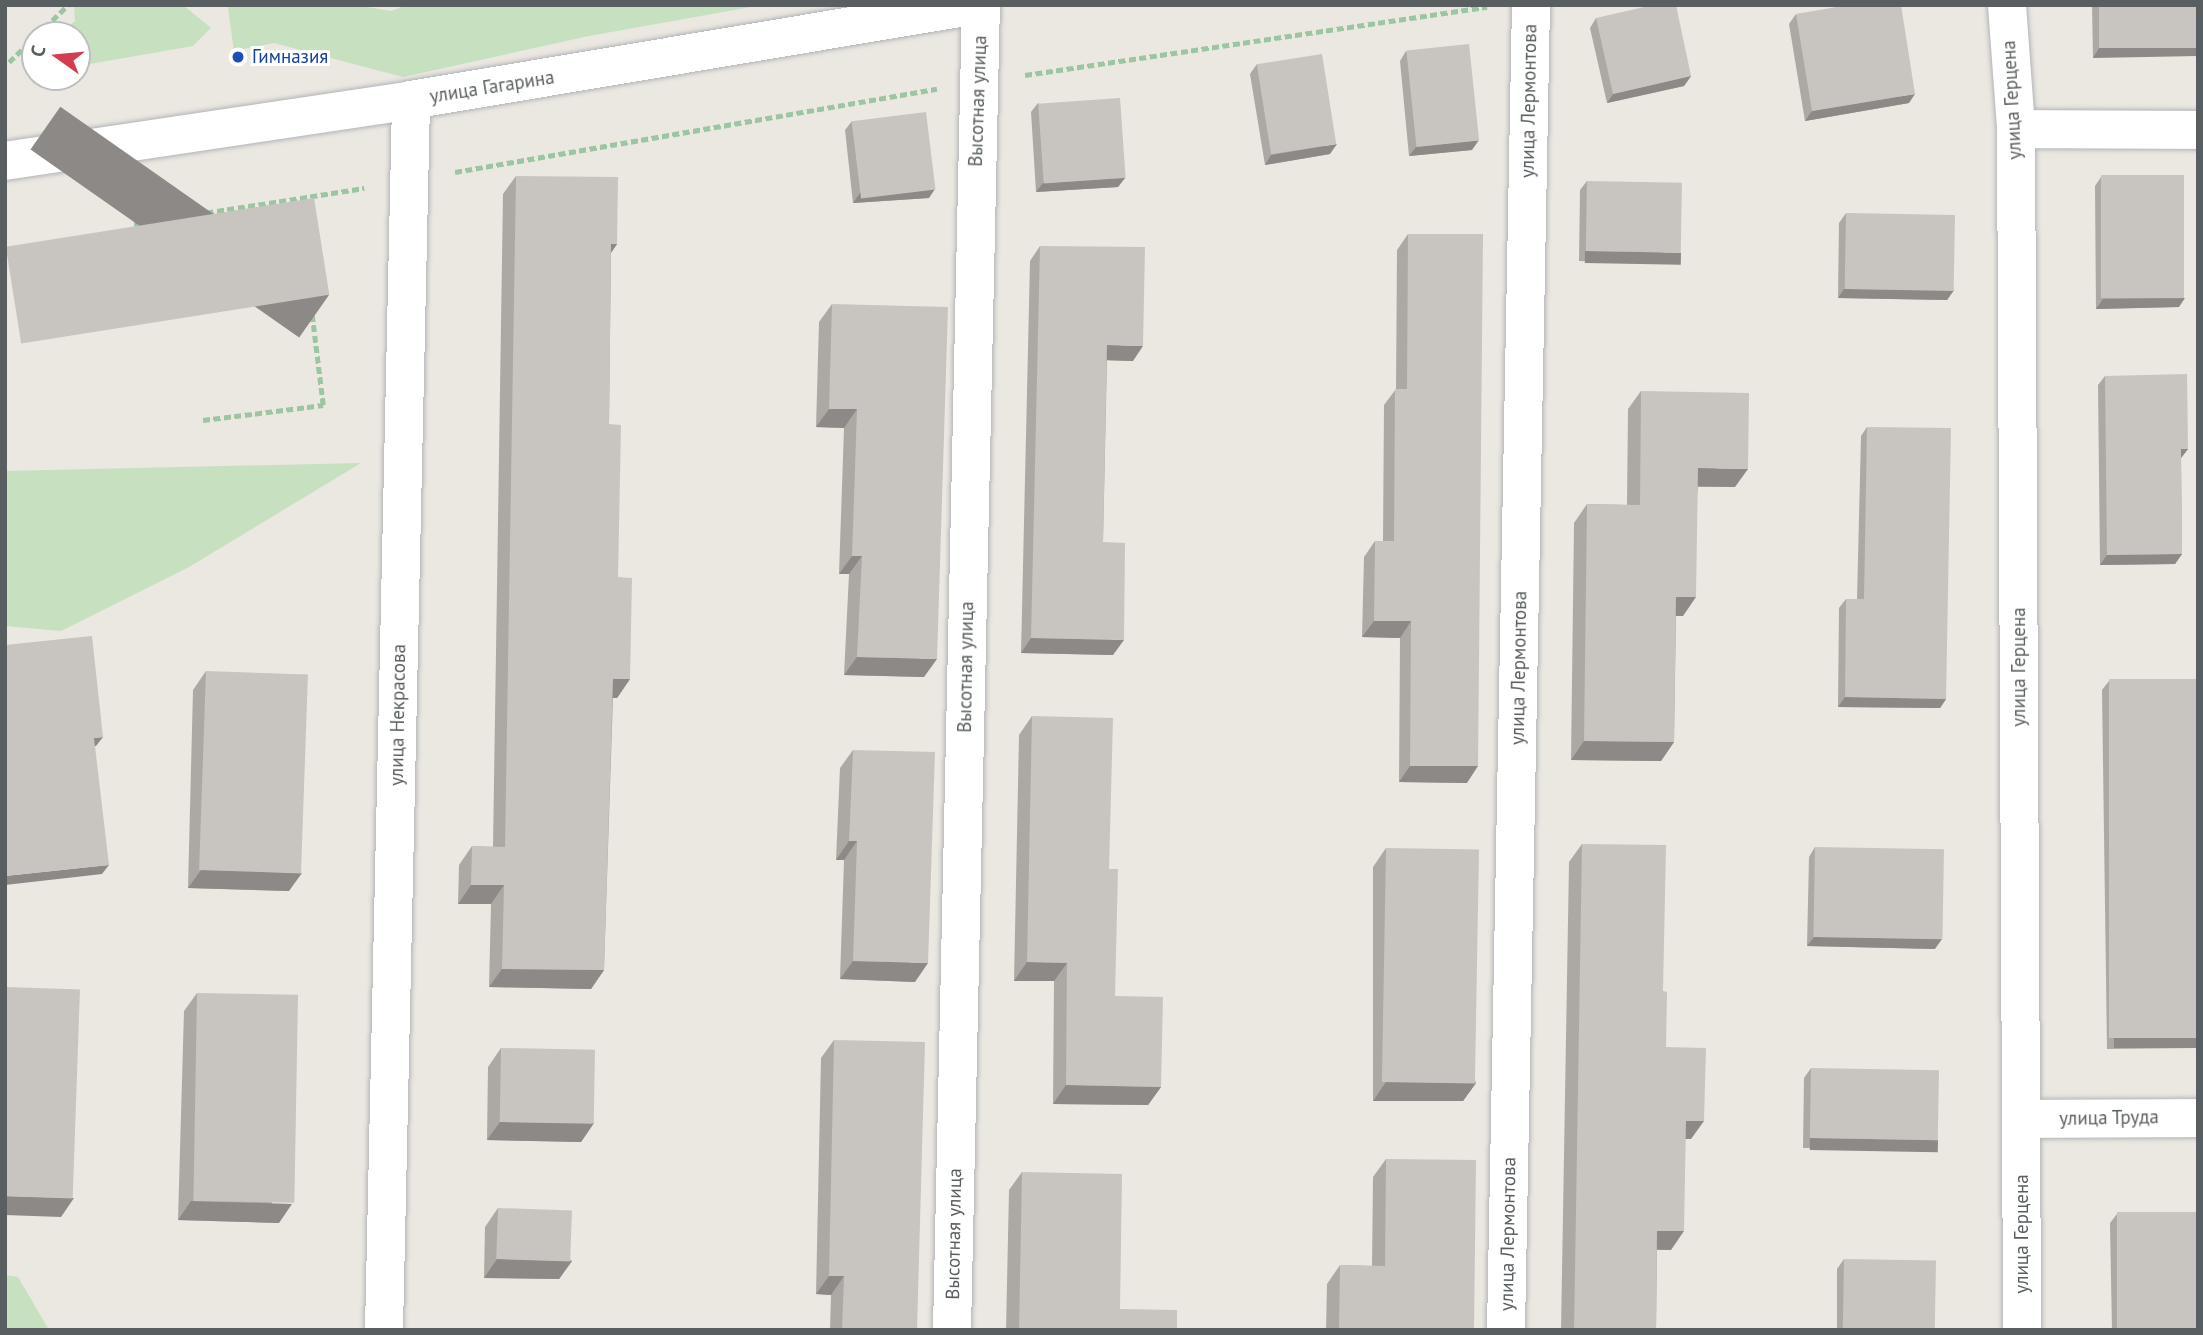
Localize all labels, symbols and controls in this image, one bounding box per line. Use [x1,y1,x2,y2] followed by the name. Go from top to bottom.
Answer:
[21,21,91,91] north arrow
[1516,24,1542,178] street label: улица Лермонтова
[964,35,992,167] street label: Высотная улица
[1997,40,2027,160] street label: улица Герцена
[25,43,51,59] text: С
[252,46,328,68] place label: Гимназия
[230,49,246,65] marker: Гимназия
[428,66,556,108] street label: улица Гагарина
[1506,591,1532,745] street label: улица Лермонтова
[953,601,979,733] street label: Высотная улица
[2008,607,2030,727] street label: улица Герцена
[385,644,411,786] street label: улица Некрасова
[2059,1106,2159,1130] street label: улица Труда
[1495,1157,1521,1311] street label: улица Лермонтова
[941,1168,967,1300] street label: Высотная улица
[2011,1174,2033,1294] street label: улица Герцена

